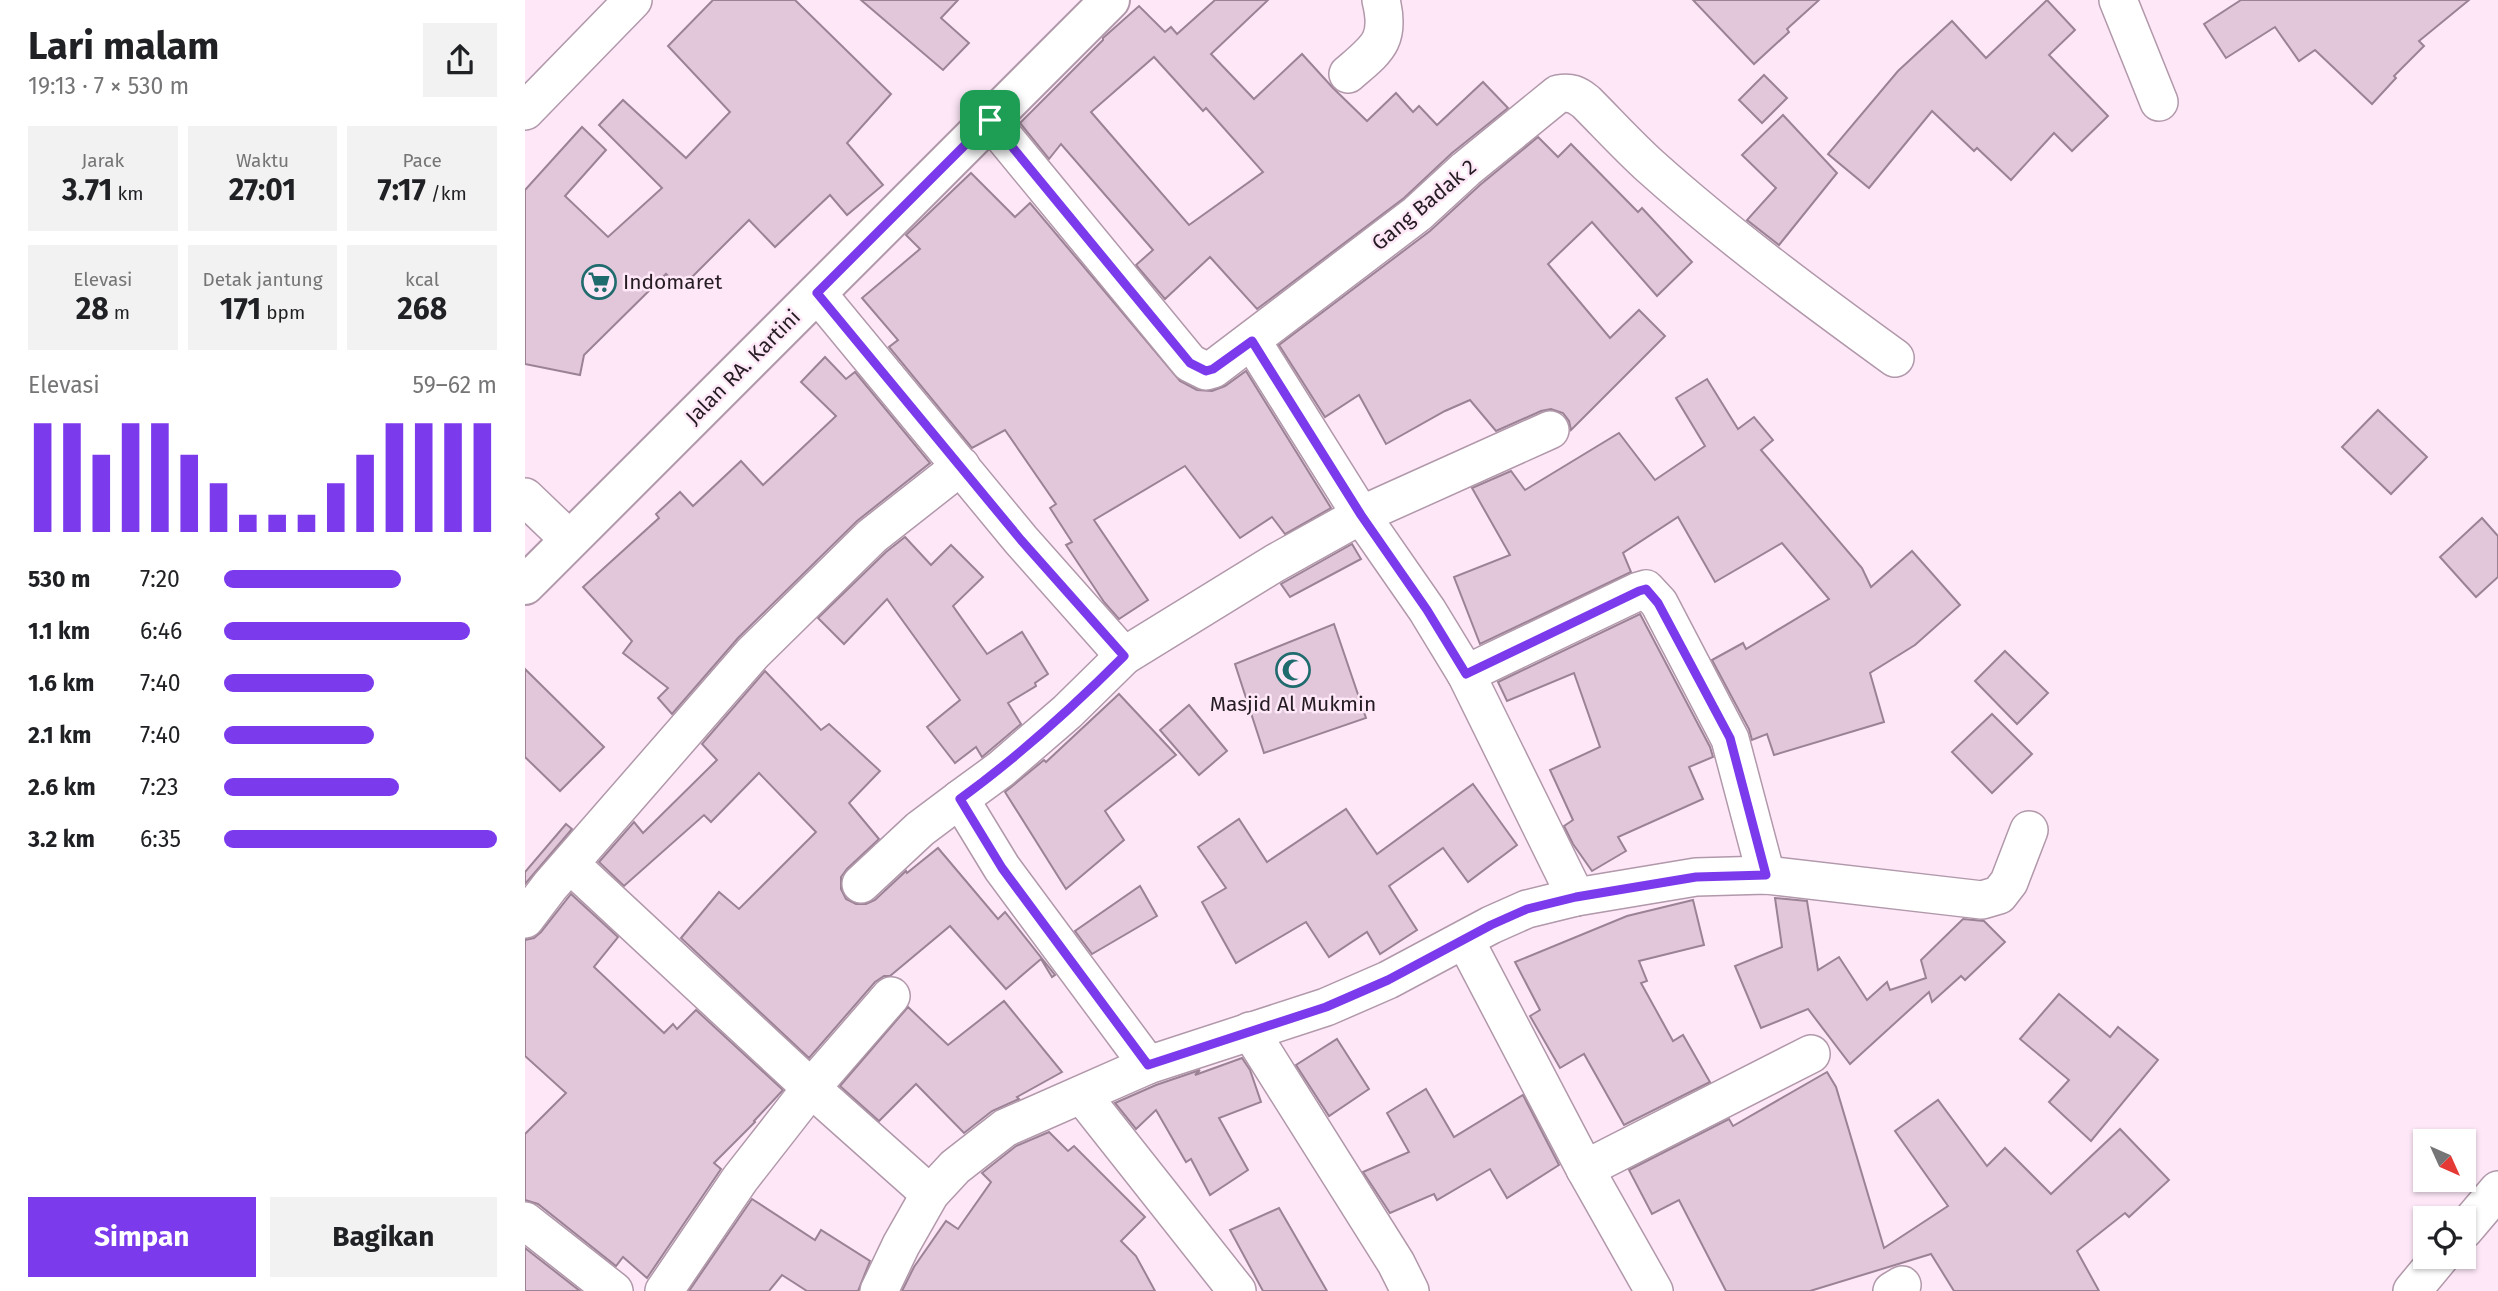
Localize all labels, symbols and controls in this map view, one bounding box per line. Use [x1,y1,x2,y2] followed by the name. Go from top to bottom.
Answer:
[28,23,219,69] text: Lari malam
[423,23,497,97] button: share
[28,72,189,100] text: 19:13 · 7 × 530 m
[960,90,1020,150] pin
[971,101,1009,139] icon: arrive
[81,149,124,172] text: Jarak
[236,149,289,172] text: Waktu
[402,149,442,172] text: Pace
[1366,154,1482,256] street label: Gang Badak 2
[62,172,112,208] text: 3.71
[229,172,296,208] text: 27:01
[378,172,426,208] text: 7:17
[112,182,144,205] text: km
[426,182,467,205] text: /km
[580,263,618,301] supermarket icon: Indomaret
[73,268,132,291] text: Elevasi
[202,268,323,291] text: Detak jantung
[405,268,439,291] text: kcal
[623,269,723,295] place label: Indomaret
[76,291,109,327] text: 28
[220,291,261,327] text: 171
[397,291,447,327] text: 268
[109,301,130,324] text: m
[261,301,305,324] text: bpm
[680,304,806,430] street label: Jalan RA. Kartini
[28,371,100,399] text: Elevasi
[413,371,497,399] text: 59–62 m
[28,565,90,593] text: 530 m
[140,565,180,593] text: 7:20
[28,617,90,645] text: 1.1 km
[140,617,182,645] text: 6:46
[1274,651,1312,689] mosque icon: Masjid Al Mukmin
[28,669,95,697] text: 1.6 km
[140,669,181,697] text: 7:40
[1210,691,1376,717] place label: Masjid Al Mukmin
[28,721,91,749] text: 2.1 km
[140,721,181,749] text: 7:40
[28,773,96,801] text: 2.6 km
[140,773,178,801] text: 7:23
[28,825,95,853] text: 3.2 km
[140,825,181,853] text: 6:35
[2413,1129,2476,1192] north arrow
[2413,1129,2476,1269] map controls
[28,1197,256,1277] button: Simpan
[270,1197,497,1277] button: Bagikan
[2413,1206,2476,1269] button: locate

